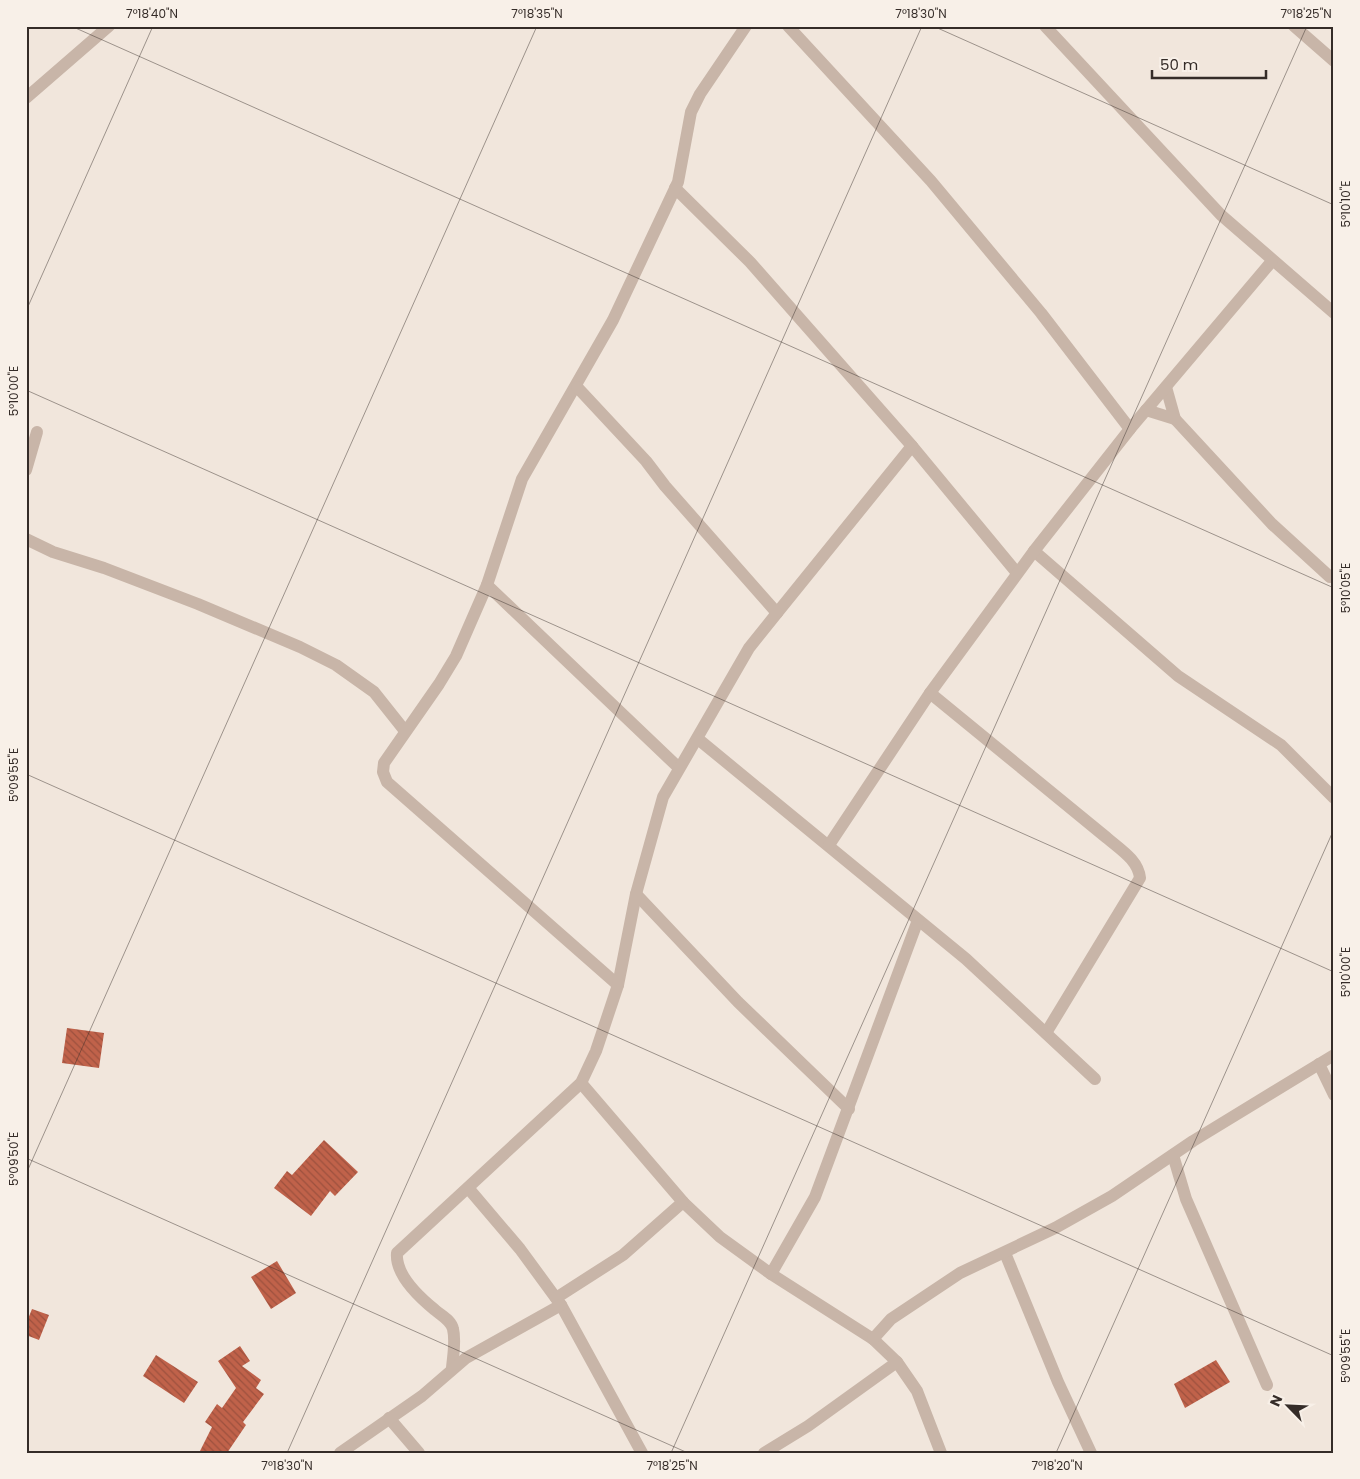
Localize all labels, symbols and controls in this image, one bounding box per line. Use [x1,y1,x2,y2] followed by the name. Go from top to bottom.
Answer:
[126,5,178,22] text: 7°18'40"N
[511,5,563,22] text: 7°18'35"N
[895,5,947,22] text: 7°18'30"N
[1280,5,1332,22] text: 7°18'25"N
[1152,48,1266,80] scale bar
[1160,54,1198,75] text: 50 m
[1337,181,1354,227] text: 5°10'10"E
[5,366,22,416] text: 5°10'00"E
[1337,563,1354,613] text: 5°10'05"E
[5,748,22,802] text: 5°09'55"E
[1337,947,1354,997] text: 5°10'00"E
[5,1132,22,1186] text: 5°09'50"E
[1337,1329,1354,1383] text: 5°09'55"E
[1262,1382,1312,1432] north arrow
[1265,1392,1287,1410] text: N
[261,1457,313,1474] text: 7°18'30"N
[646,1457,698,1474] text: 7°18'25"N
[1031,1457,1083,1474] text: 7°18'20"N

